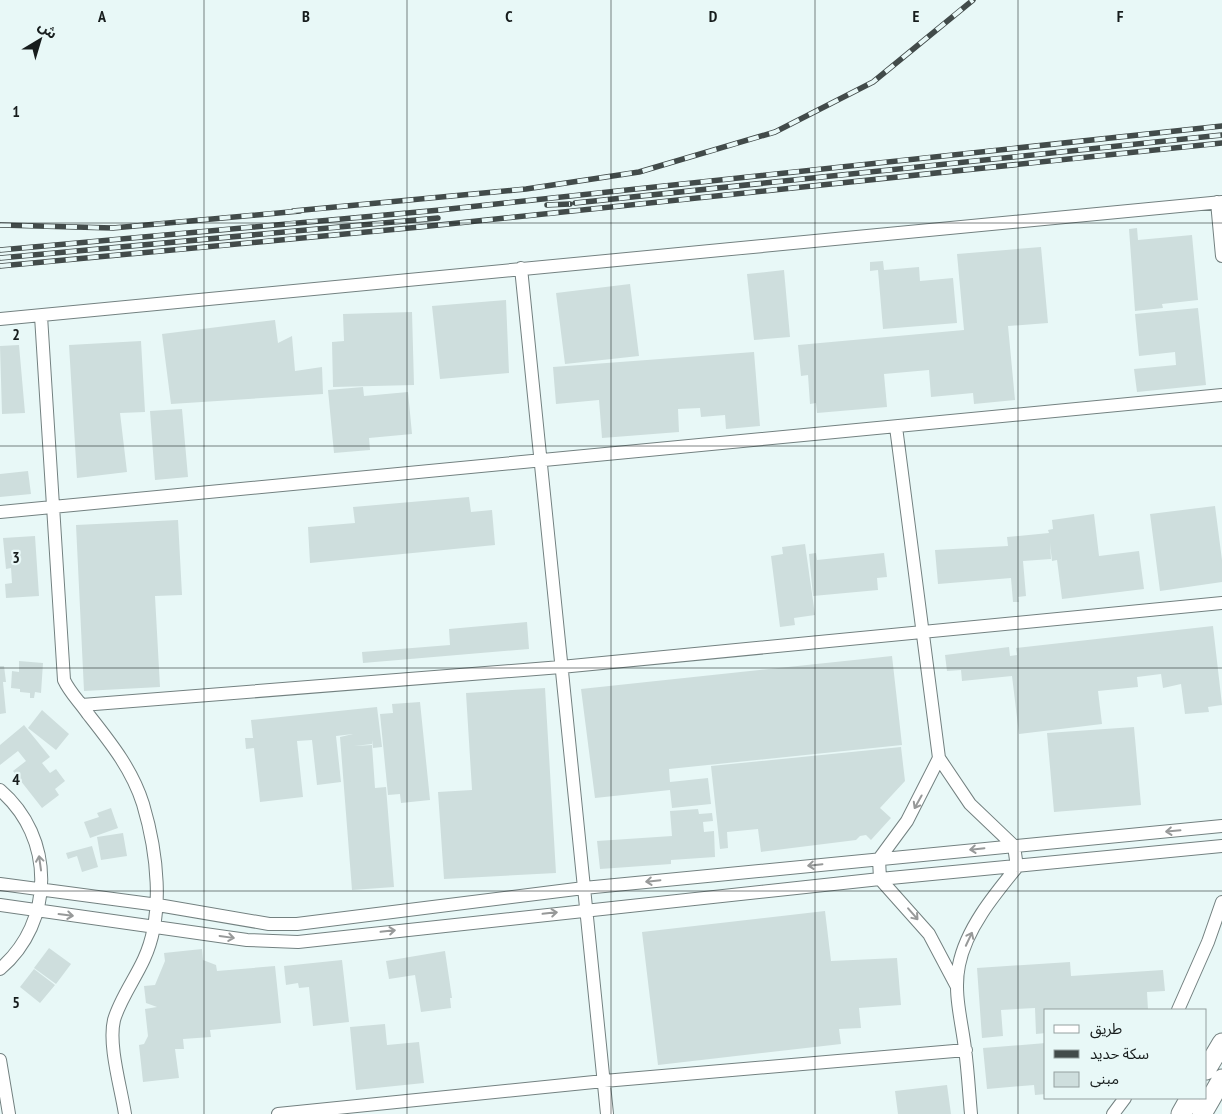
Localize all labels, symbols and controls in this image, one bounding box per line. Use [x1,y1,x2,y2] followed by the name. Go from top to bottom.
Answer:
[97,6,107,26] text: A
[302,6,310,26] text: B
[505,6,513,26] text: C
[709,6,718,26] text: D
[913,6,920,26] text: E
[1117,6,1124,26] text: F
[15,15,65,65] north arrow
[35,17,61,43] text: ش
[12,101,20,121] text: 1
[12,324,20,344] text: 2
[12,547,20,567] text: 3
[12,769,20,789] text: 4
[913,794,922,809] one-way arrow
[1166,826,1182,835] one-way arrow
[969,845,985,854] one-way arrow
[35,855,45,871] one-way arrow
[807,860,823,870] one-way arrow
[646,876,662,886] one-way arrow
[541,908,557,918] one-way arrow
[907,908,919,921] one-way arrow
[57,910,73,920] one-way arrow
[380,926,396,936] one-way arrow
[218,932,234,942] one-way arrow
[964,932,974,947] one-way arrow
[12,992,20,1012] text: 5
[1044,1009,1207,1099] legend
[1090,1019,1122,1039] text: طريق
[1090,1044,1149,1063] text: سكة حديد
[1090,1069,1119,1088] text: مبنى

